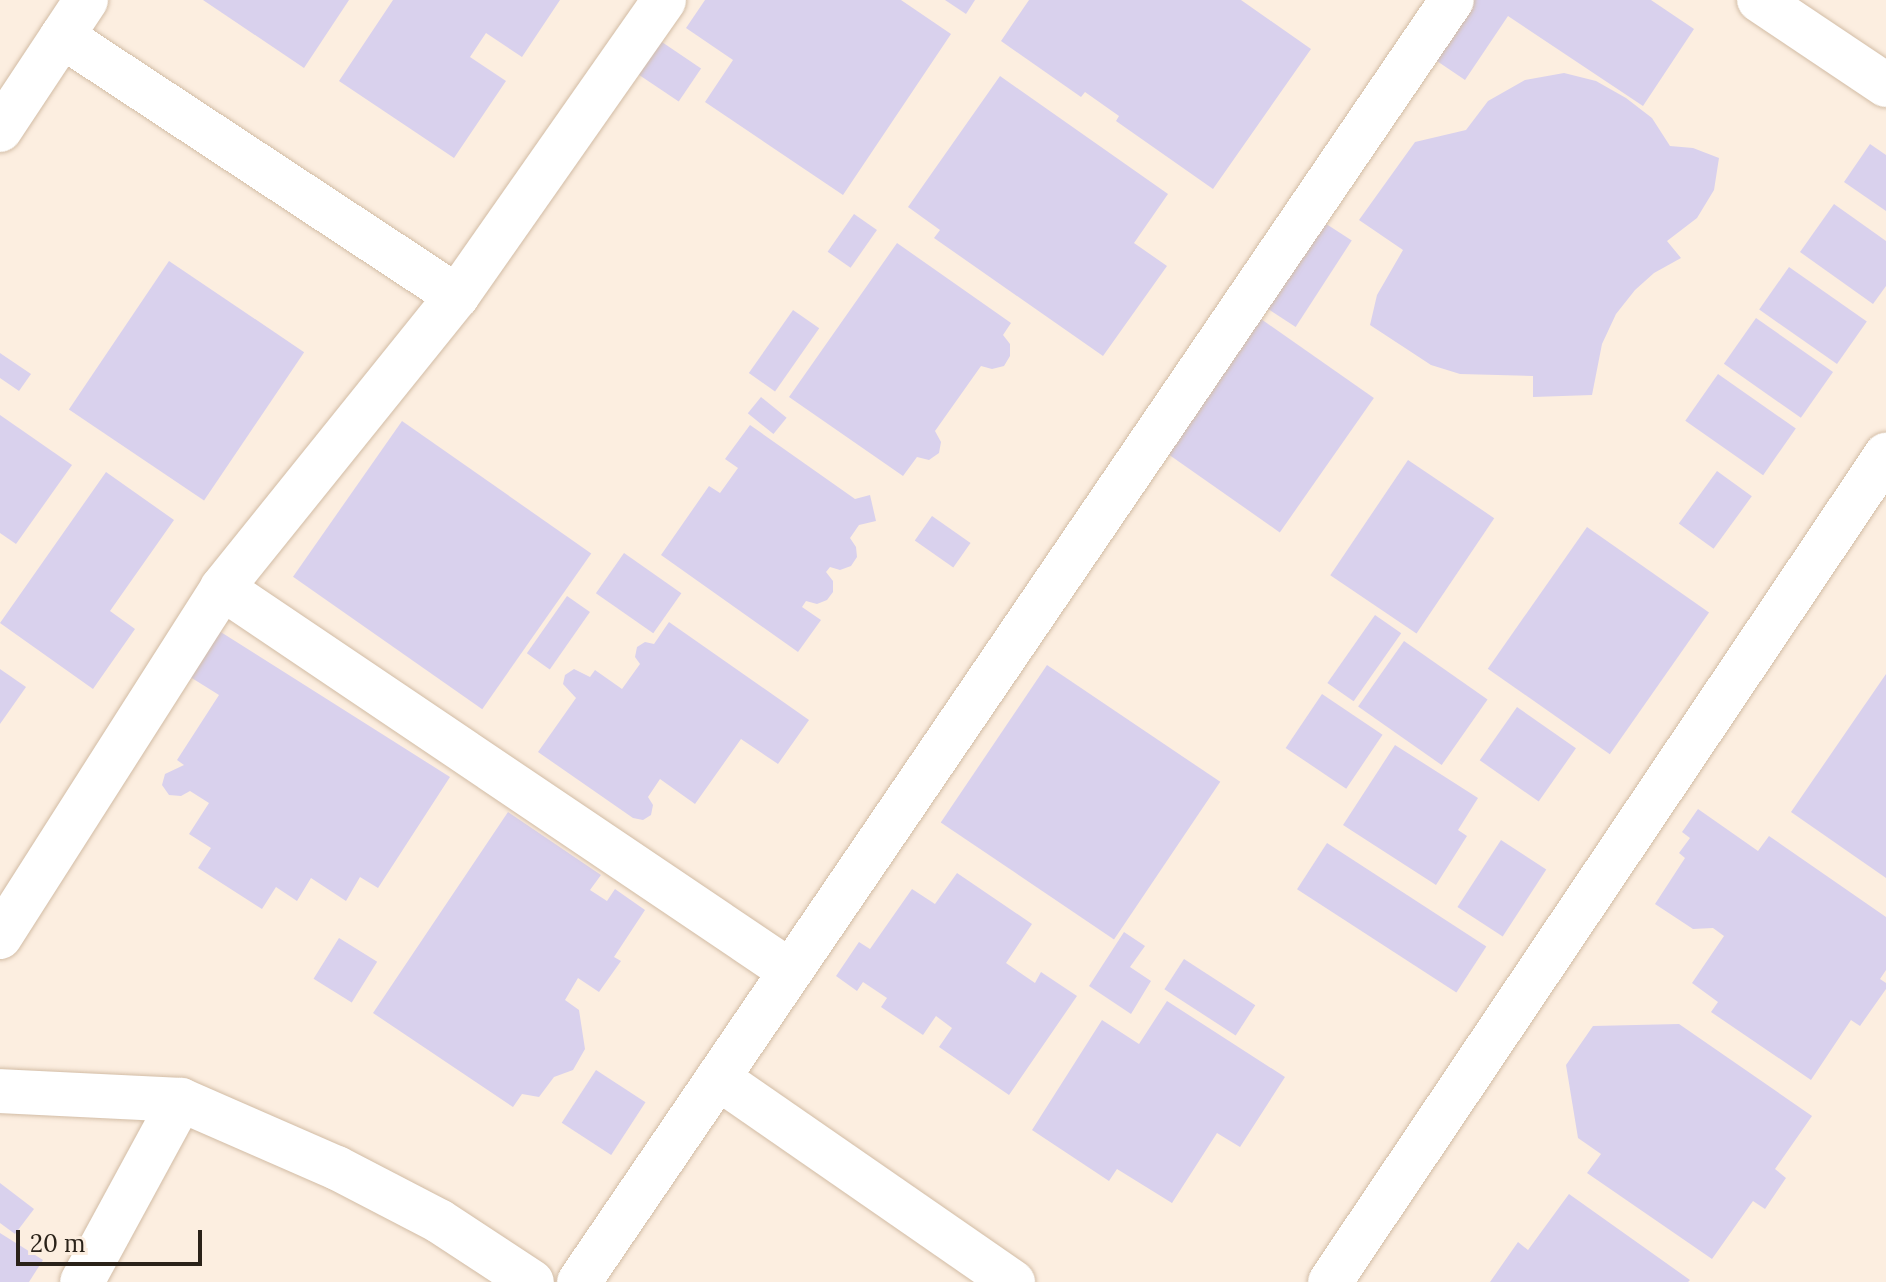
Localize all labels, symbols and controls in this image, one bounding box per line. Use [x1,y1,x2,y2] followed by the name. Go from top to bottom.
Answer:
[20,1214,206,1264] scale bar
[30,1228,86,1259] text: 20 m

